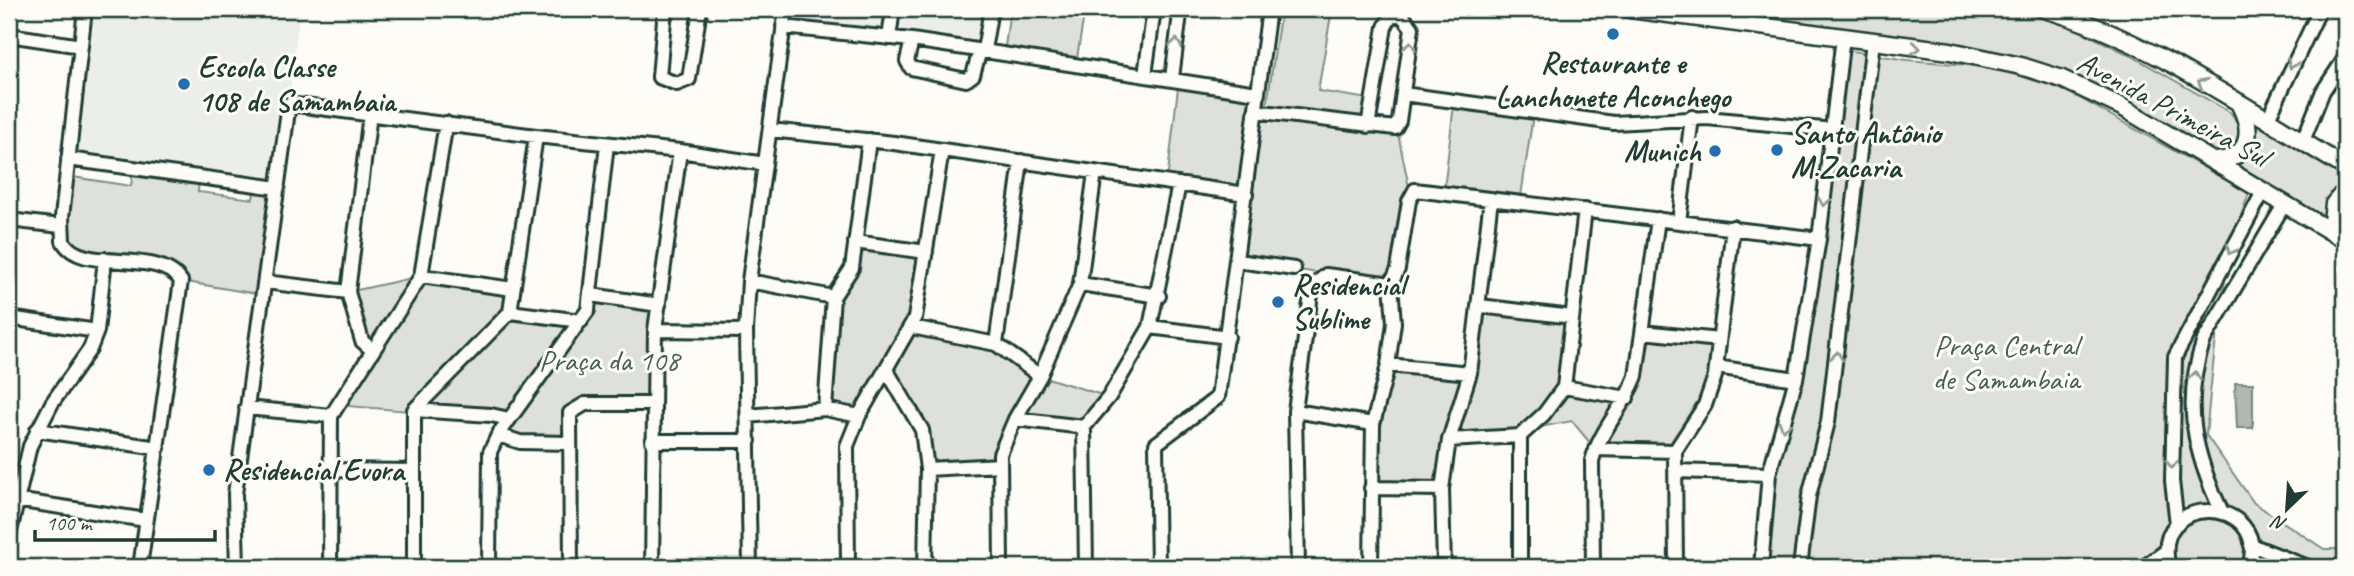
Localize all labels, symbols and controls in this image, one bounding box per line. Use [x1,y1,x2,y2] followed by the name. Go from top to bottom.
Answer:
[1605,26,1621,42] marker: Restaurante e Lanchonete Aconchego
[1169,37,1184,49] one-way arrow
[1402,40,1417,52] one-way arrow
[1910,40,1922,55] one-way arrow
[2071,43,2279,178] street label: Avenida Primeira Sul
[1496,44,1732,116] place label: Restaurante e Lanchonete Aconchego
[198,48,398,120] place label: Escola Classe 108 de Samambaia
[2286,57,2300,69] one-way arrow
[176,76,192,92] marker: Escola Classe 108 de Samambaia
[2197,78,2209,91] one-way arrow
[1791,114,1944,186] place label: Santo Antônio M.Zacaria
[1624,132,1702,170] place label: Munich
[1769,142,1785,158] marker: Santo Antônio M.Zacaria
[1707,143,1723,159] marker: Munich
[1816,196,1831,208] one-way arrow
[2226,243,2239,255] one-way arrow
[1292,266,1410,338] place label: Residencial Sublime
[1270,294,1286,310] marker: Residencial Sublime
[1933,326,2083,398] park label: Praça Central de Samambaia
[539,341,682,379] park label: Praça da 108
[1829,350,1844,362] one-way arrow
[2187,370,2202,381] one-way arrow
[1778,420,1793,432] one-way arrow
[223,451,406,489] place label: Residencial Evora
[2164,459,2180,470] one-way arrow
[201,462,217,478] marker: Residencial Evora
[2252,475,2322,544] north arrow
[35,499,215,543] scale bar
[2267,509,2291,537] text: N
[46,510,93,536] text: 100 m

